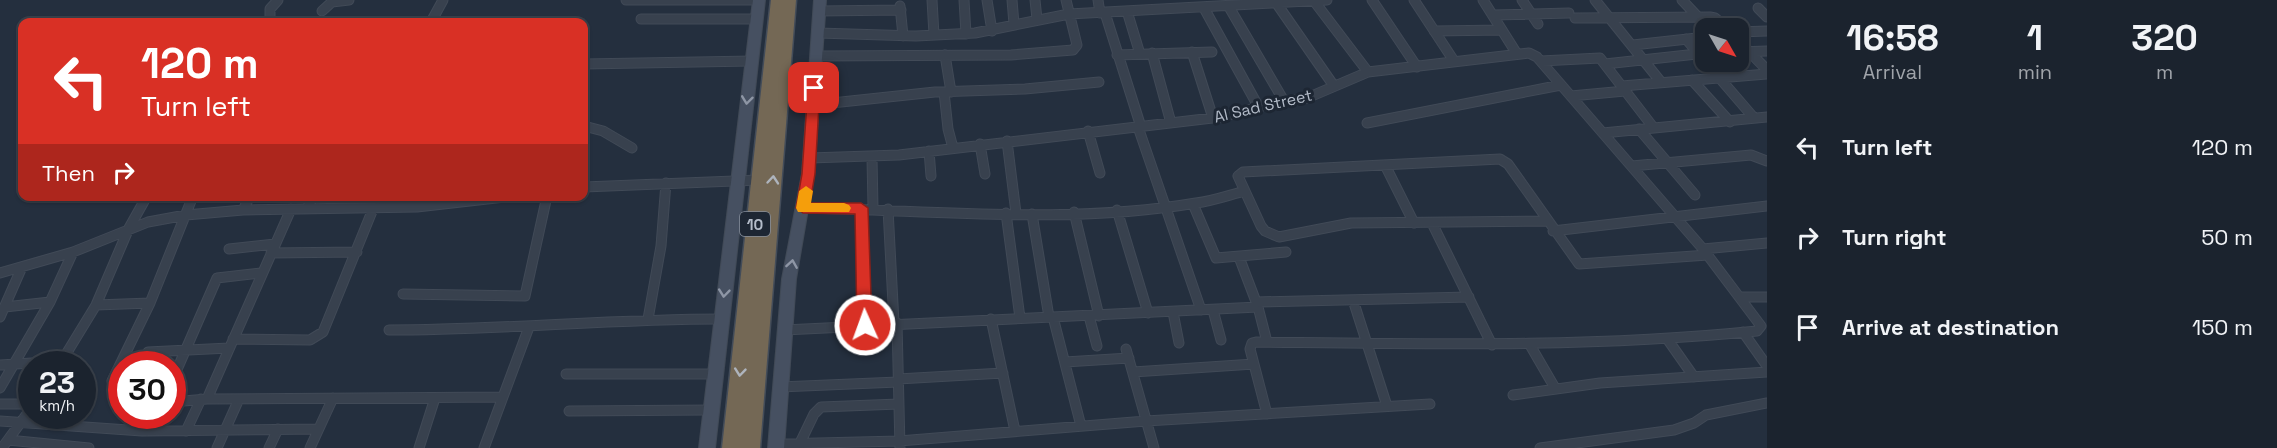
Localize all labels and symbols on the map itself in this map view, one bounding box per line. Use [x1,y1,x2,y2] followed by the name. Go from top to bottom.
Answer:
[1695,18,1749,72] north arrow
[788,62,839,113] pin
[1212,84,1314,128] street label: Al Sad Street
[742,95,754,104] one-way arrow
[766,176,779,185] one-way arrow
[740,212,770,236] road number: 10
[785,260,797,269] one-way arrow
[719,289,731,298] one-way arrow
[833,293,897,357] position arrow
[108,351,186,429] speed limit sign: 30
[734,367,747,376] one-way arrow

